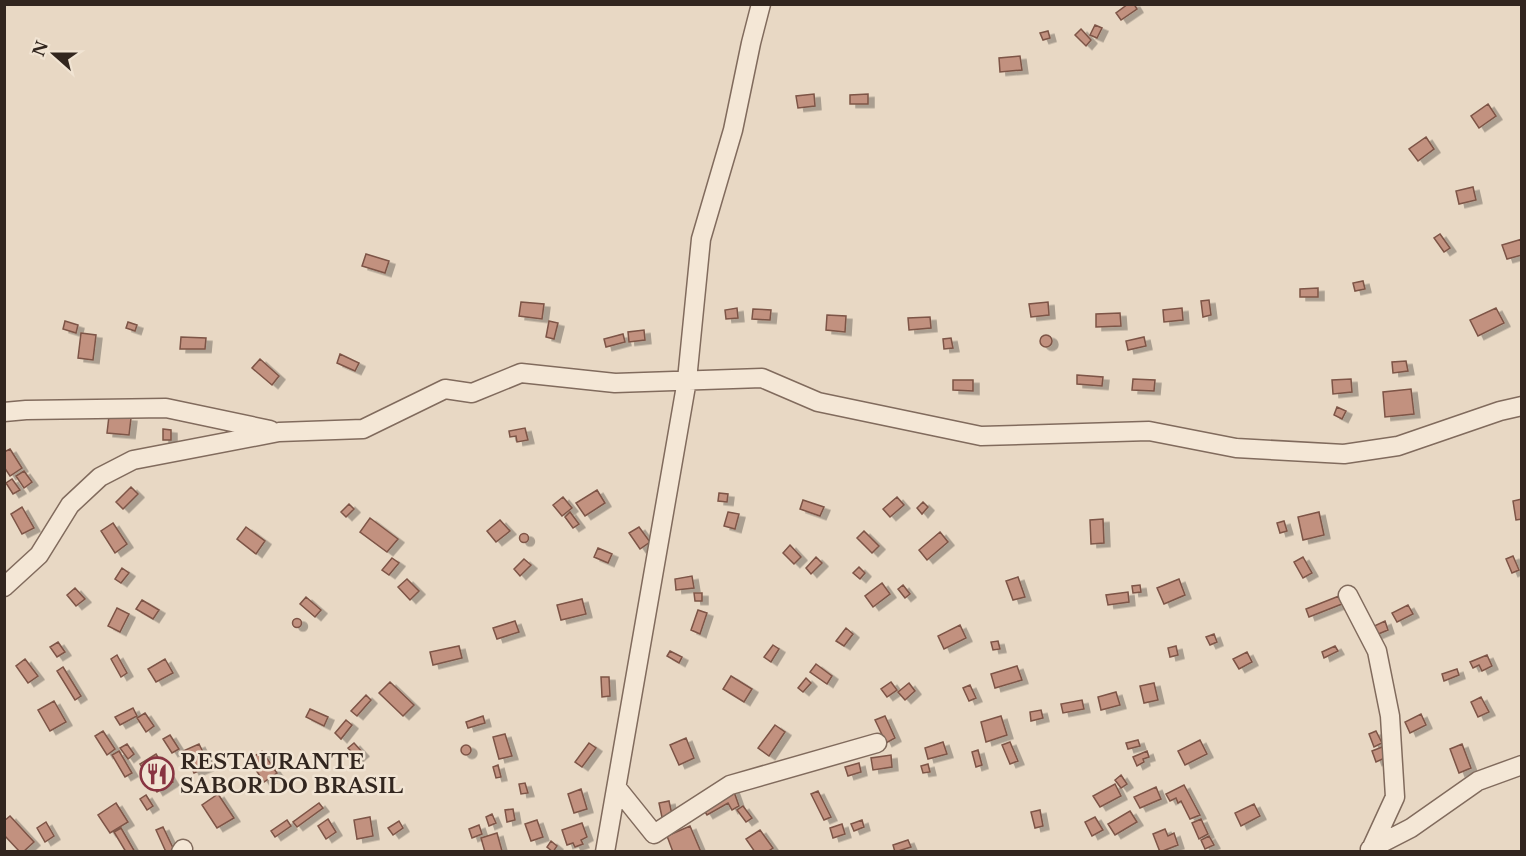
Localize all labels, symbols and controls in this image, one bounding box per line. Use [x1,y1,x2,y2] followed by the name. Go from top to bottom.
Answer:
[24,24,84,84] north arrow
[28,38,52,59] text: N
[180,749,403,799] place label: RESTAURANTE SABOR DO BRASIL
[139,756,175,792] restaurant icon: RESTAURANTE SABOR DO BRASIL

